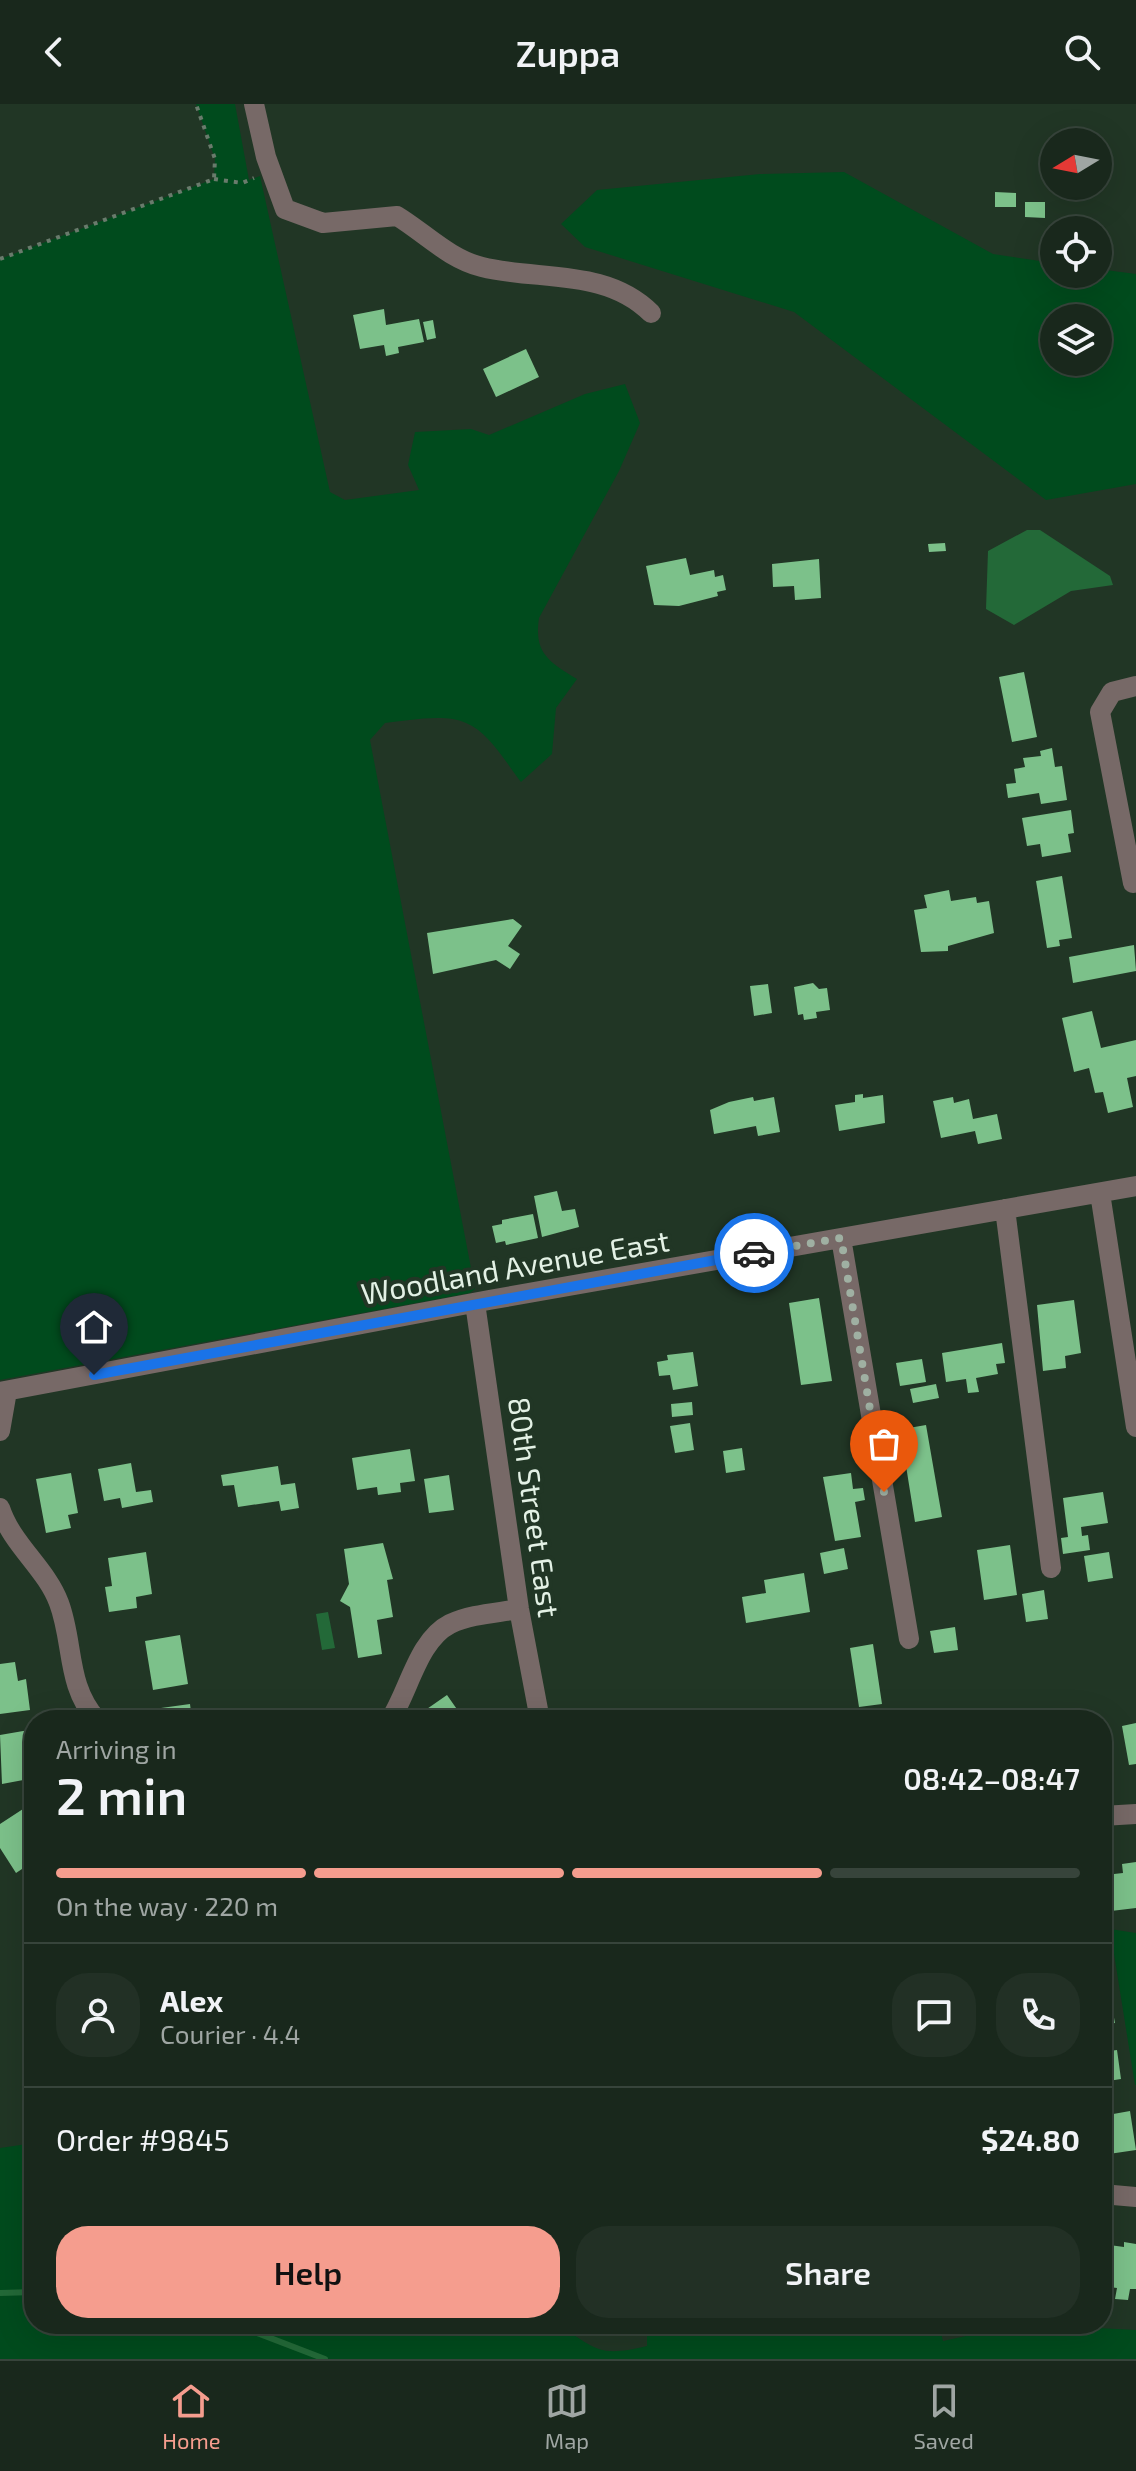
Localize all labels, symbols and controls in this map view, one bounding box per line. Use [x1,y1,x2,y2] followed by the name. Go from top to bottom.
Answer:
[32,30,76,74] icon: back
[1060,30,1104,74] icon: search
[516,31,620,74] text: Zuppa
[1040,128,1112,200] north arrow
[1040,128,1112,376] map controls
[1040,216,1112,288] button: locate
[1040,304,1112,376] button: layers
[714,1213,794,1293] courier
[358,1221,672,1311] street label: Woodland Avenue East
[732,1231,776,1275] icon: car
[60,1293,128,1375] pin
[72,1305,116,1349] icon: home
[502,1395,568,1619] street label: 80th Street East
[850,1410,918,1492] pin
[862,1422,906,1466] icon: bag
[56,1733,177,1764] text: Arriving in
[903,1760,1080,1796] text: 08:42–08:47
[56,1763,187,1825] text: 2 min
[56,1890,278,1921] text: On the way · 220 m
[56,1973,140,2057] button: person
[892,1973,976,2057] button: chat
[996,1973,1080,2057] button: phone
[160,1982,223,2018] text: Alex
[160,2018,301,2049] text: Courier · 4.4
[56,2121,230,2157] text: Order #9845
[981,2121,1080,2157] text: $24.80
[56,2226,560,2318] button: Help
[576,2226,1080,2318] button: Share
[162,2379,220,2453] tab: Home
[545,2379,589,2453] tab: Map
[913,2379,974,2453] tab: Saved

